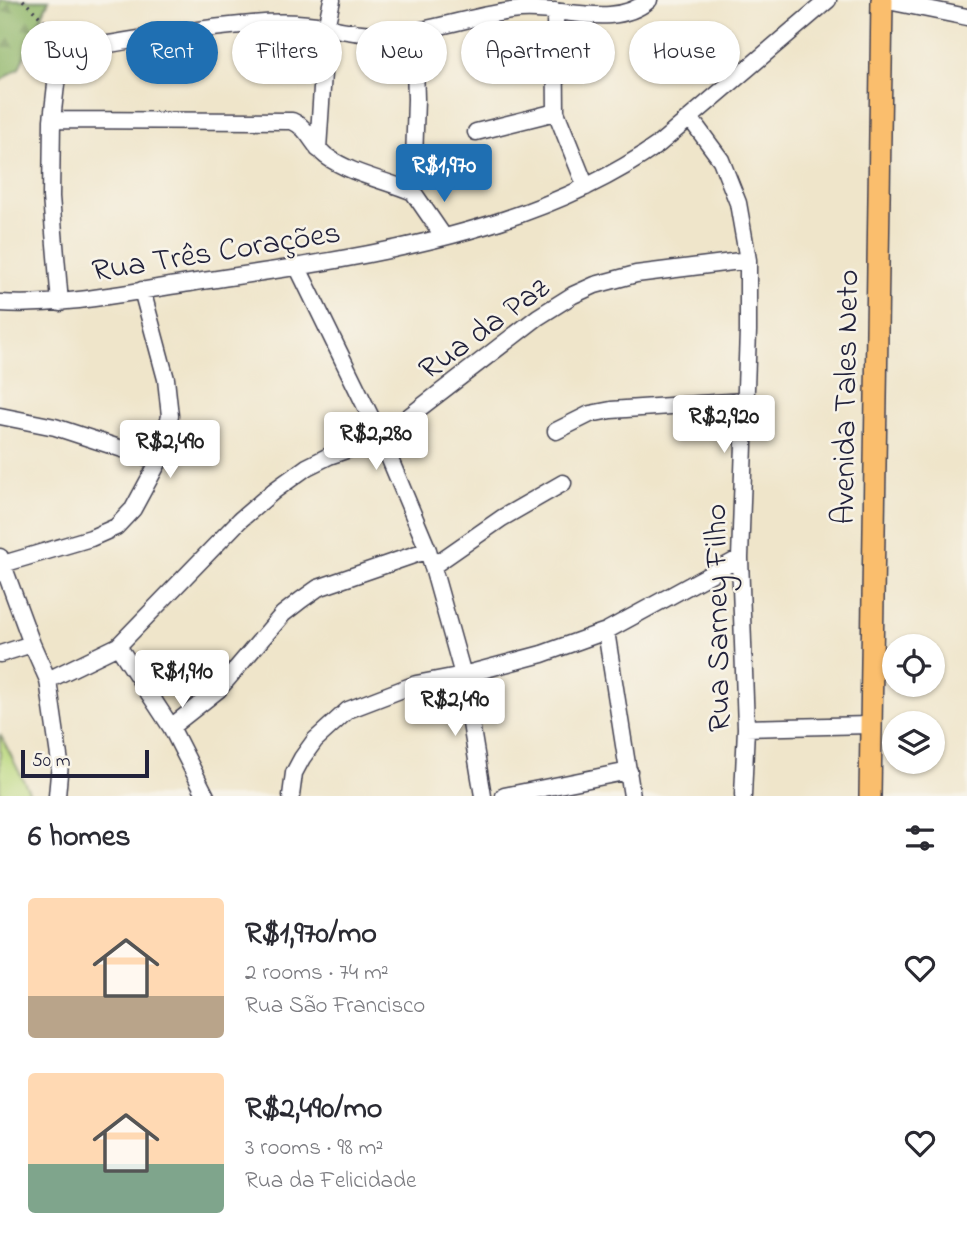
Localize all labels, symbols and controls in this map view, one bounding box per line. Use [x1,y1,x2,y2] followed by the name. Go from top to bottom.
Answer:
[21,21,112,84] chip: Buy
[126,21,218,84] chip: Rent
[232,21,342,84] chip: Filters
[356,21,447,84] chip: New
[461,21,615,84] chip: Apartment
[629,21,740,84] chip: House
[379,144,509,204] pin: R$1,970
[412,150,476,183] text: R$1,970
[89,211,344,296] street label: Rua Três Corações
[410,266,561,393] street label: Rua da Paz
[822,269,873,525] street label: Avenida Tales Neto
[659,396,789,455] pin: R$2,920
[689,401,759,434] text: R$2,920
[311,412,441,472] pin: R$2,280
[340,418,412,451] text: R$2,280
[105,420,235,480] pin: R$2,490
[136,426,204,459] text: R$2,490
[694,503,745,733] street label: Rua Sarney Filho
[882,634,945,774] map controls
[882,634,945,697] button: locate
[117,650,247,710] pin: R$1,910
[151,656,213,689] text: R$1,910
[390,678,520,738] pin: R$2,490
[421,684,489,717] text: R$2,490
[882,711,945,774] button: layers
[21,747,149,779] scale bar
[32,748,71,775] text: 50 m
[28,816,131,860] text: 6 homes
[901,819,939,857] icon: filters
[245,913,377,957] text: R$1,970/mo
[84,926,168,1010] icon: home
[901,949,939,987] icon: heart
[245,957,389,990] text: 2 rooms · 74 m²
[245,990,425,1023] text: Rua São Francisco
[245,1088,382,1132] text: R$2,490/mo
[84,1101,168,1185] icon: home
[901,1124,939,1162] icon: heart
[245,1132,383,1165] text: 3 rooms · 98 m²
[245,1165,416,1198] text: Rua da Felicidade

